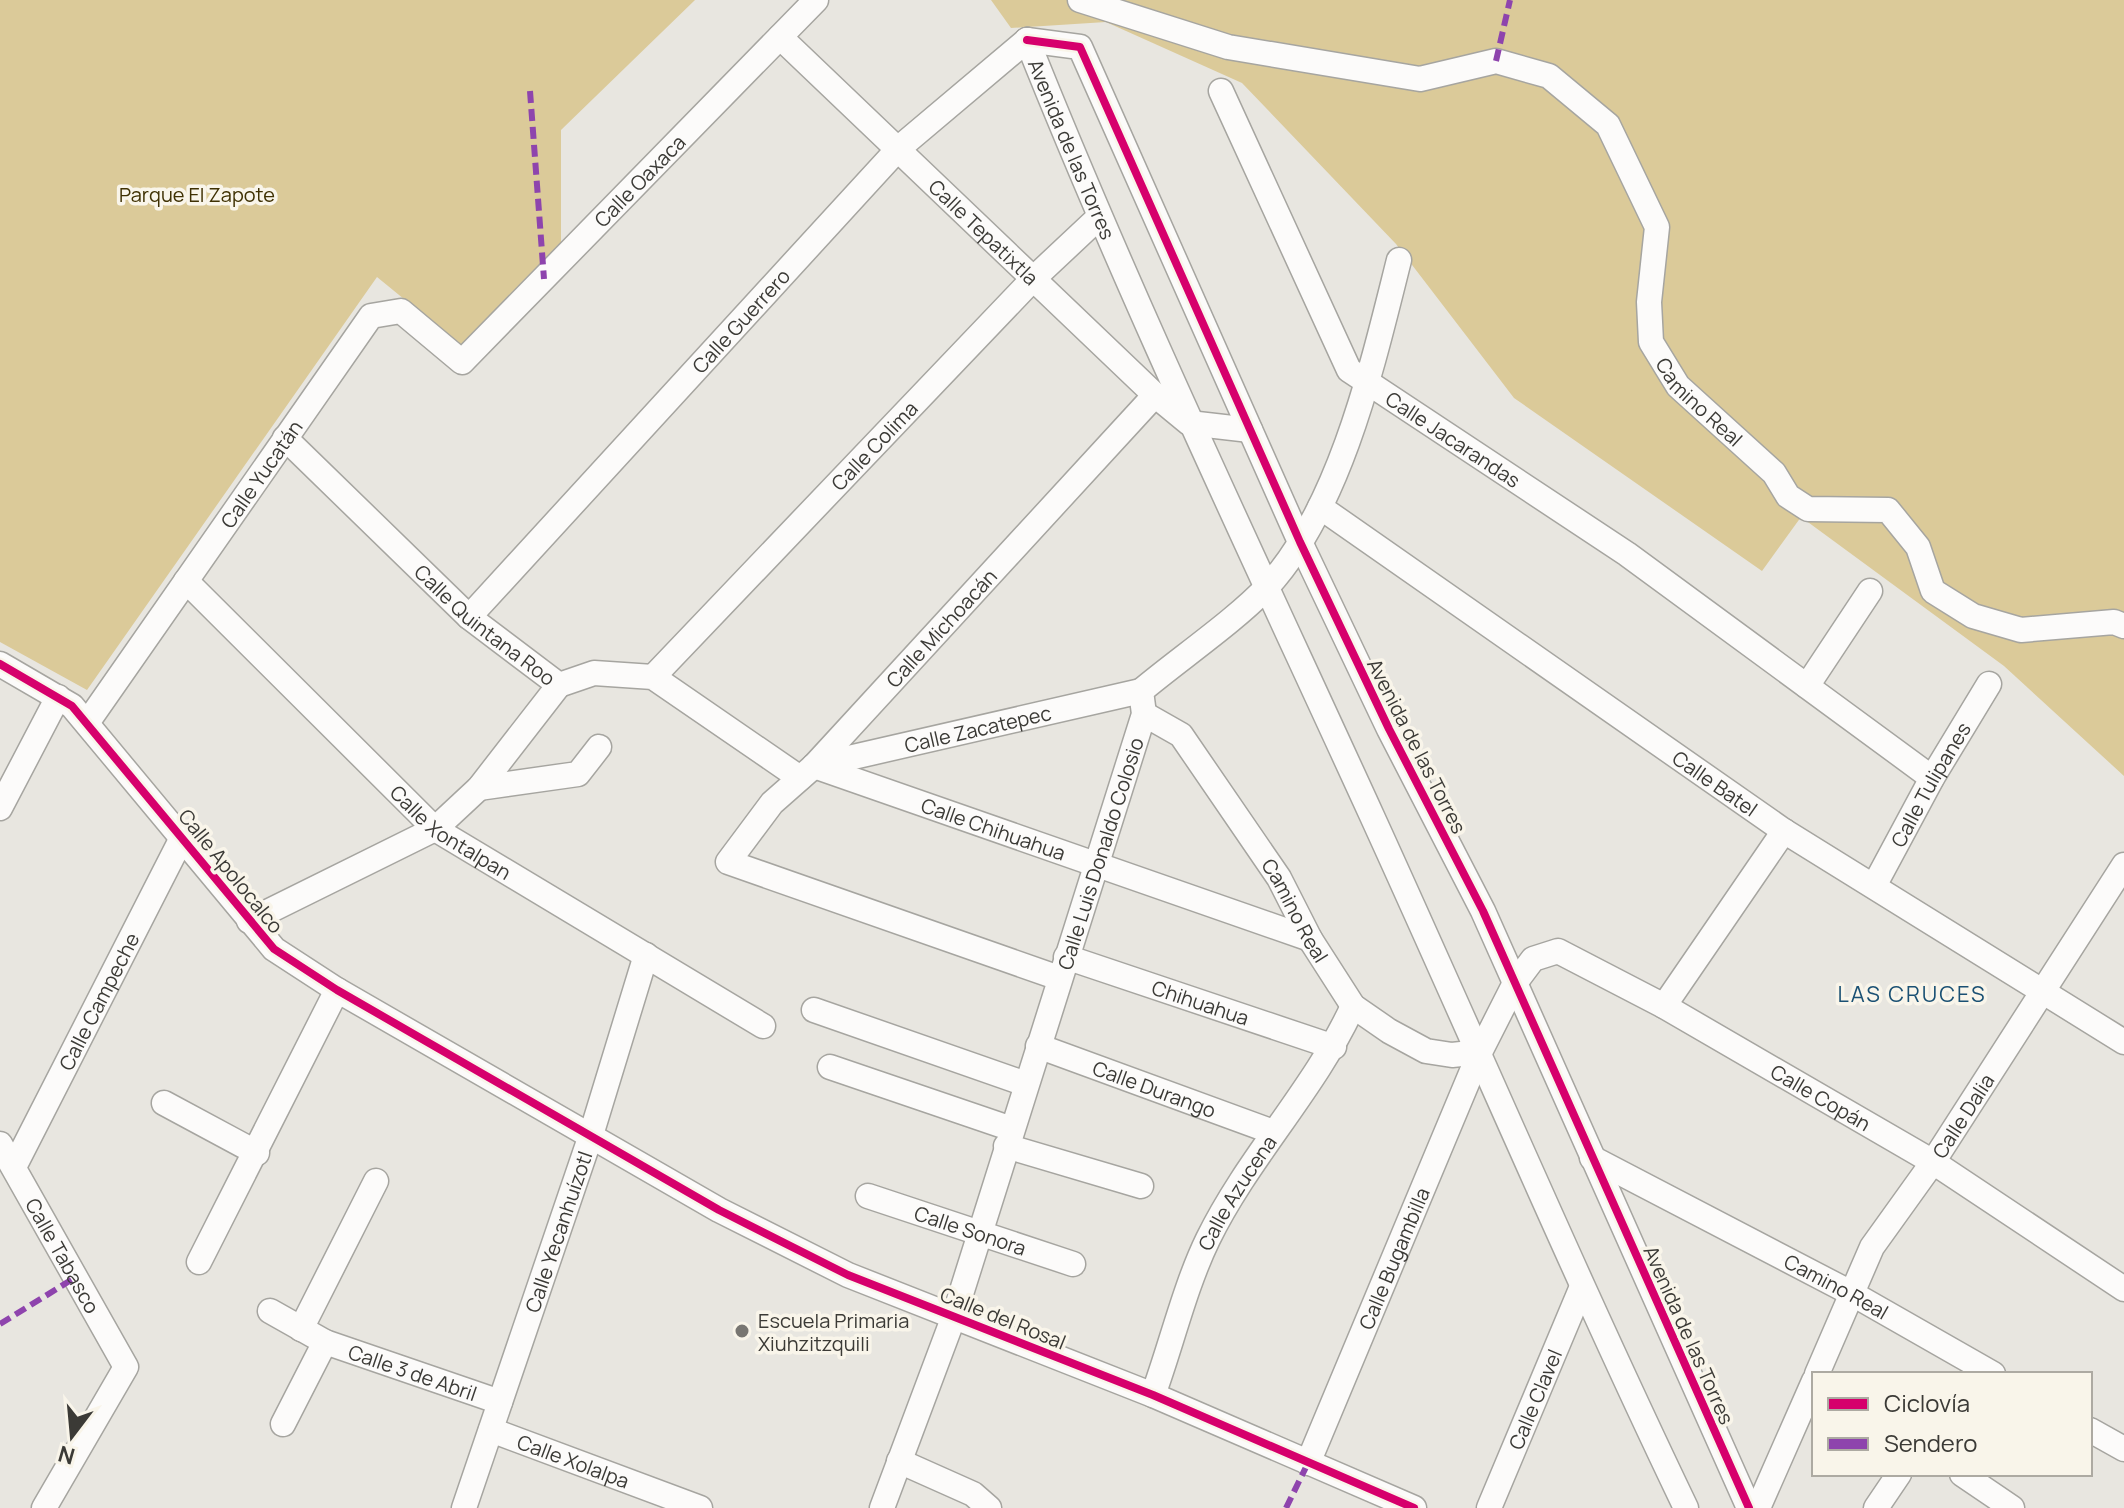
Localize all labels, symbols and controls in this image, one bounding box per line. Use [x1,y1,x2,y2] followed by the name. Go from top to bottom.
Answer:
[1022,55,1122,243] street label: Avenida de las Torres
[588,128,691,233] street label: Calle Oaxaca
[923,173,1045,291] street label: Calle Tepatixtla
[119,181,275,208] park label: Parque El Zapote
[686,262,796,379] street label: Calle Guerrero
[1650,352,1749,452] street label: Camino Real
[1381,385,1526,493] street label: Calle Jacarandas
[825,395,923,496] street label: Calle Colima
[214,414,308,533] street label: Calle Yucatán
[409,558,561,691] street label: Calle Quintana Roo
[880,563,1002,693] street label: Calle Michoacán
[1361,654,1473,838] street label: Avenida de las Torres
[902,699,1054,758] street label: Calle Zacatepec
[1884,717,1976,852] street label: Calle Tulipanes
[1051,734,1149,973] street label: Calle Luis Donaldo Colosio
[1667,744,1763,822] street label: Calle Batel
[385,779,516,885] street label: Calle Xontalpan
[918,791,1069,866] street label: Calle Chihuahua
[172,803,290,939] street label: Calle Apolocalco
[1256,853,1335,967] street label: Camino Real
[52,928,145,1075] street label: Calle Campeche
[1149,973,1253,1031] street label: Chihuahua
[1837,979,1987,1009] district label: LAS CRUCES
[1089,1054,1220,1124] street label: Calle Durango
[1766,1057,1876,1137] street label: Calle Copán
[1926,1068,2000,1163] street label: Calle Dalia
[1191,1129,1282,1255] street label: Calle Azucena
[518,1147,598,1316] street label: Calle Yecanhuízotl
[1352,1183,1435,1333] street label: Calle Bugambilla
[20,1193,106,1318] street label: Calle Tabasco
[911,1199,1030,1261] street label: Calle Sonora
[1637,1241,1741,1429] street label: Avenida de las Torres
[1780,1247,1894,1325] street label: Camino Real
[936,1281,1070,1355] street label: Calle del Rosal
[758,1307,909,1357] place label: Escuela Primaria Xiuhzitzquili
[733,1322,751,1340] marker: Escuela Primaria Xiuhzitzquili
[345,1338,481,1407] street label: Calle 3 de Abril
[1502,1345,1568,1453] street label: Calle Clavel
[1812,1372,2092,1476] legend
[1884,1386,1970,1419] text: Ciclovía
[32,1396,112,1476] north arrow
[1884,1426,1978,1459] text: Sendero
[514,1428,633,1494] street label: Calle Xolalpa
[55,1439,78,1472] text: N

